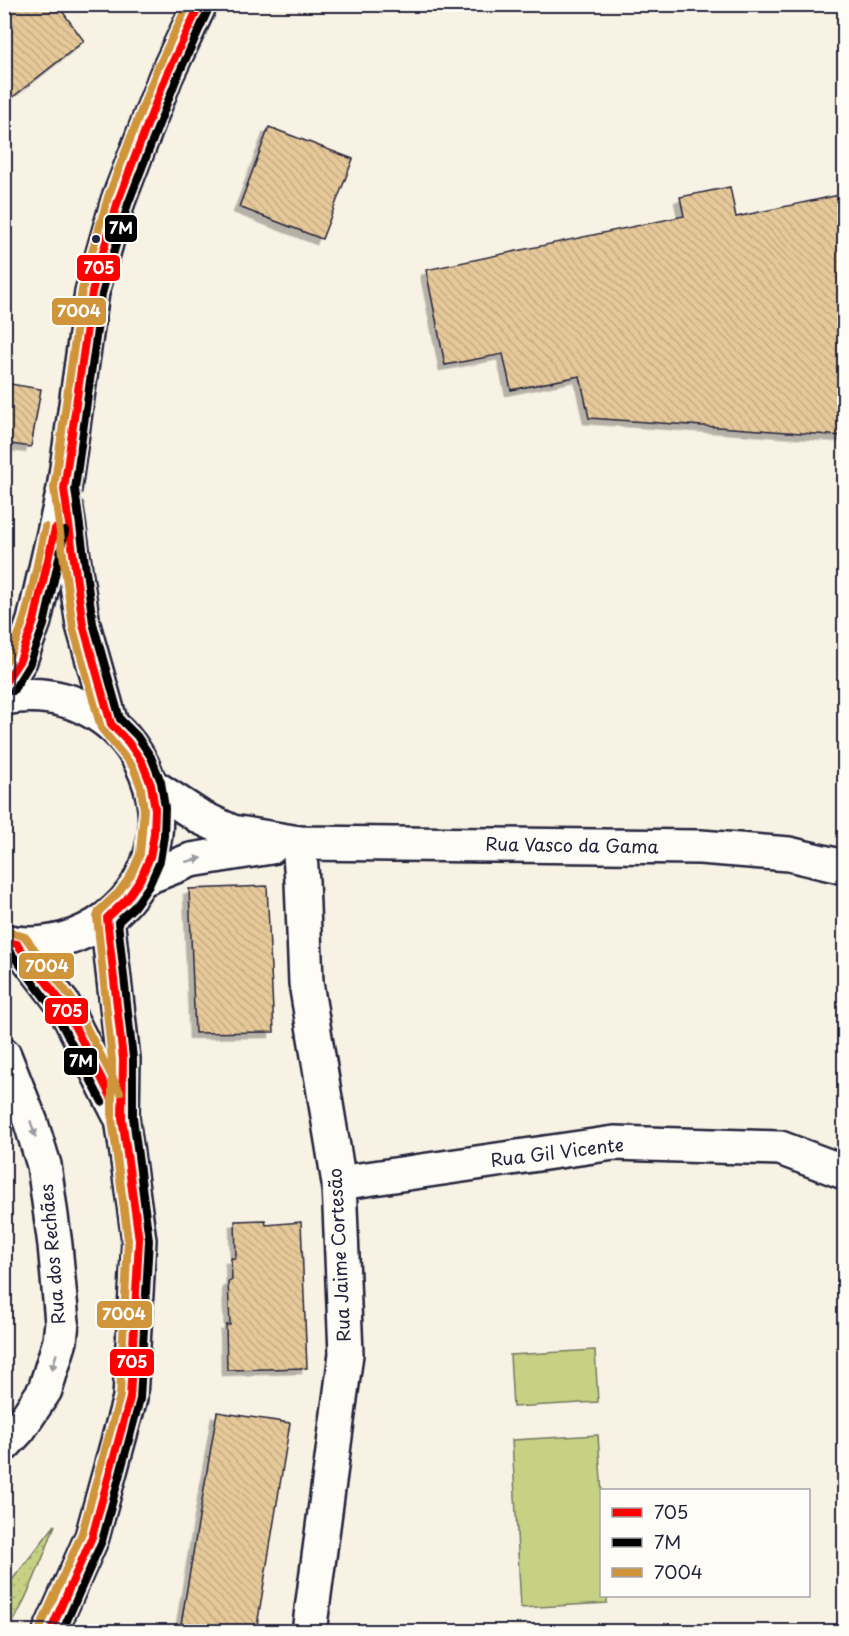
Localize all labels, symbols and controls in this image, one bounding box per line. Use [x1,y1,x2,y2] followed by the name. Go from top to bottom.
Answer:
[104,214,138,243] line badge: 7M
[109,215,133,239] text: 7M
[90,233,102,245] unlabelled marker
[76,254,121,282] line badge: 705
[84,255,114,279] text: 705
[51,297,107,326] line badge: 7004
[57,298,101,322] text: 7004
[485,829,660,860] street label: Rua Vasco da Gama
[185,855,204,865] one-way arrow
[18,952,75,980] line badge: 7004
[25,953,69,977] text: 7004
[44,997,89,1025] line badge: 705
[52,998,82,1022] text: 705
[63,1047,98,1076] line badge: 7M
[69,1048,93,1072] text: 7M
[29,1120,38,1138] one-way arrow
[489,1130,625,1173] street label: Rua Gil Vicente
[320,1167,357,1343] street label: Rua Jaime Cortesão
[32,1183,71,1326] street label: Rua dos Rechães
[96,1300,153,1329] line badge: 7004
[102,1301,146,1325] text: 7004
[109,1348,155,1377] line badge: 705
[117,1349,147,1373] text: 705
[48,1354,58,1372] one-way arrow
[600,1489,810,1597] legend
[654,1498,688,1525] text: 705
[654,1528,681,1555] text: 7M
[654,1558,703,1585] text: 7004

